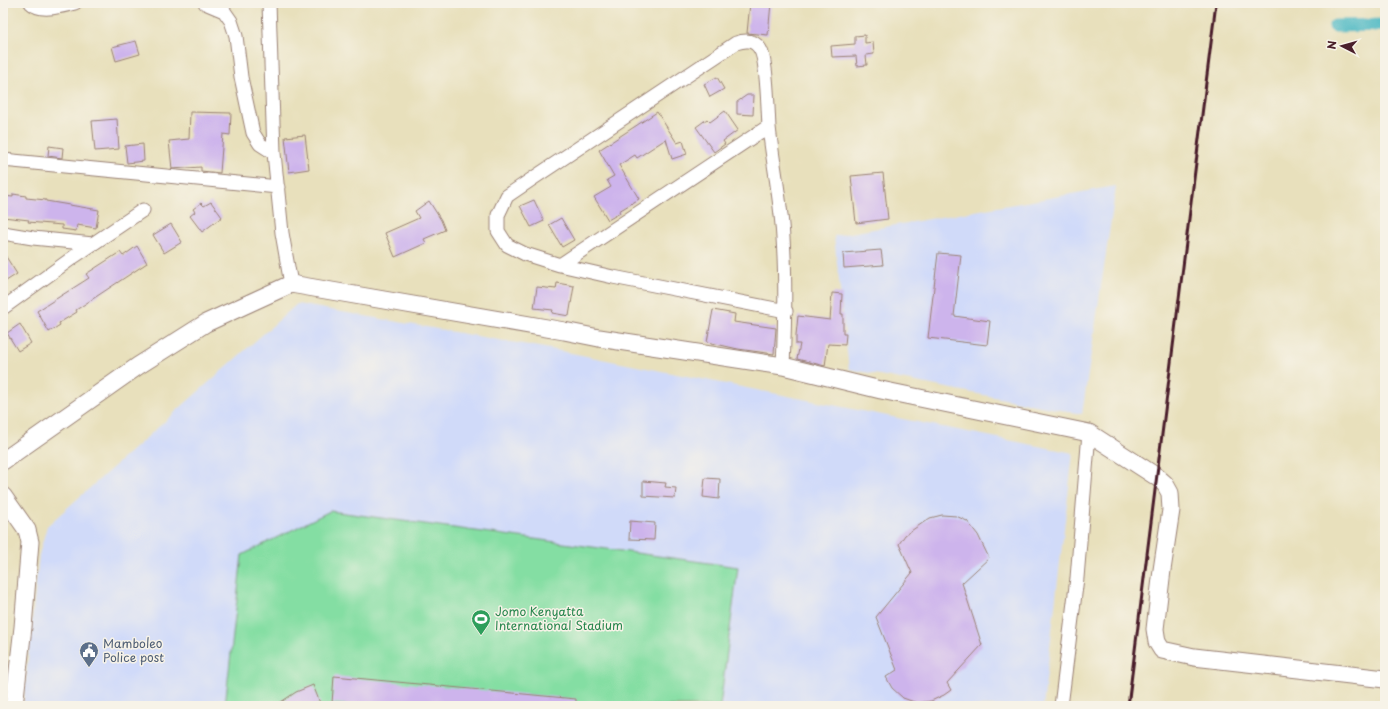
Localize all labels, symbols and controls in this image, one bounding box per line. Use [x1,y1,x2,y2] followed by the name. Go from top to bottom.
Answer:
[1322,26,1362,66] north arrow
[1323,39,1340,50] text: N
[495,602,623,634] place label: Jomo Kenyatta International Stadium
[470,608,492,636] sports icon: Jomo Kenyatta International Stadium
[103,634,164,666] place label: Mamboleo Police post
[78,640,100,668] public building icon: Mamboleo Police post

